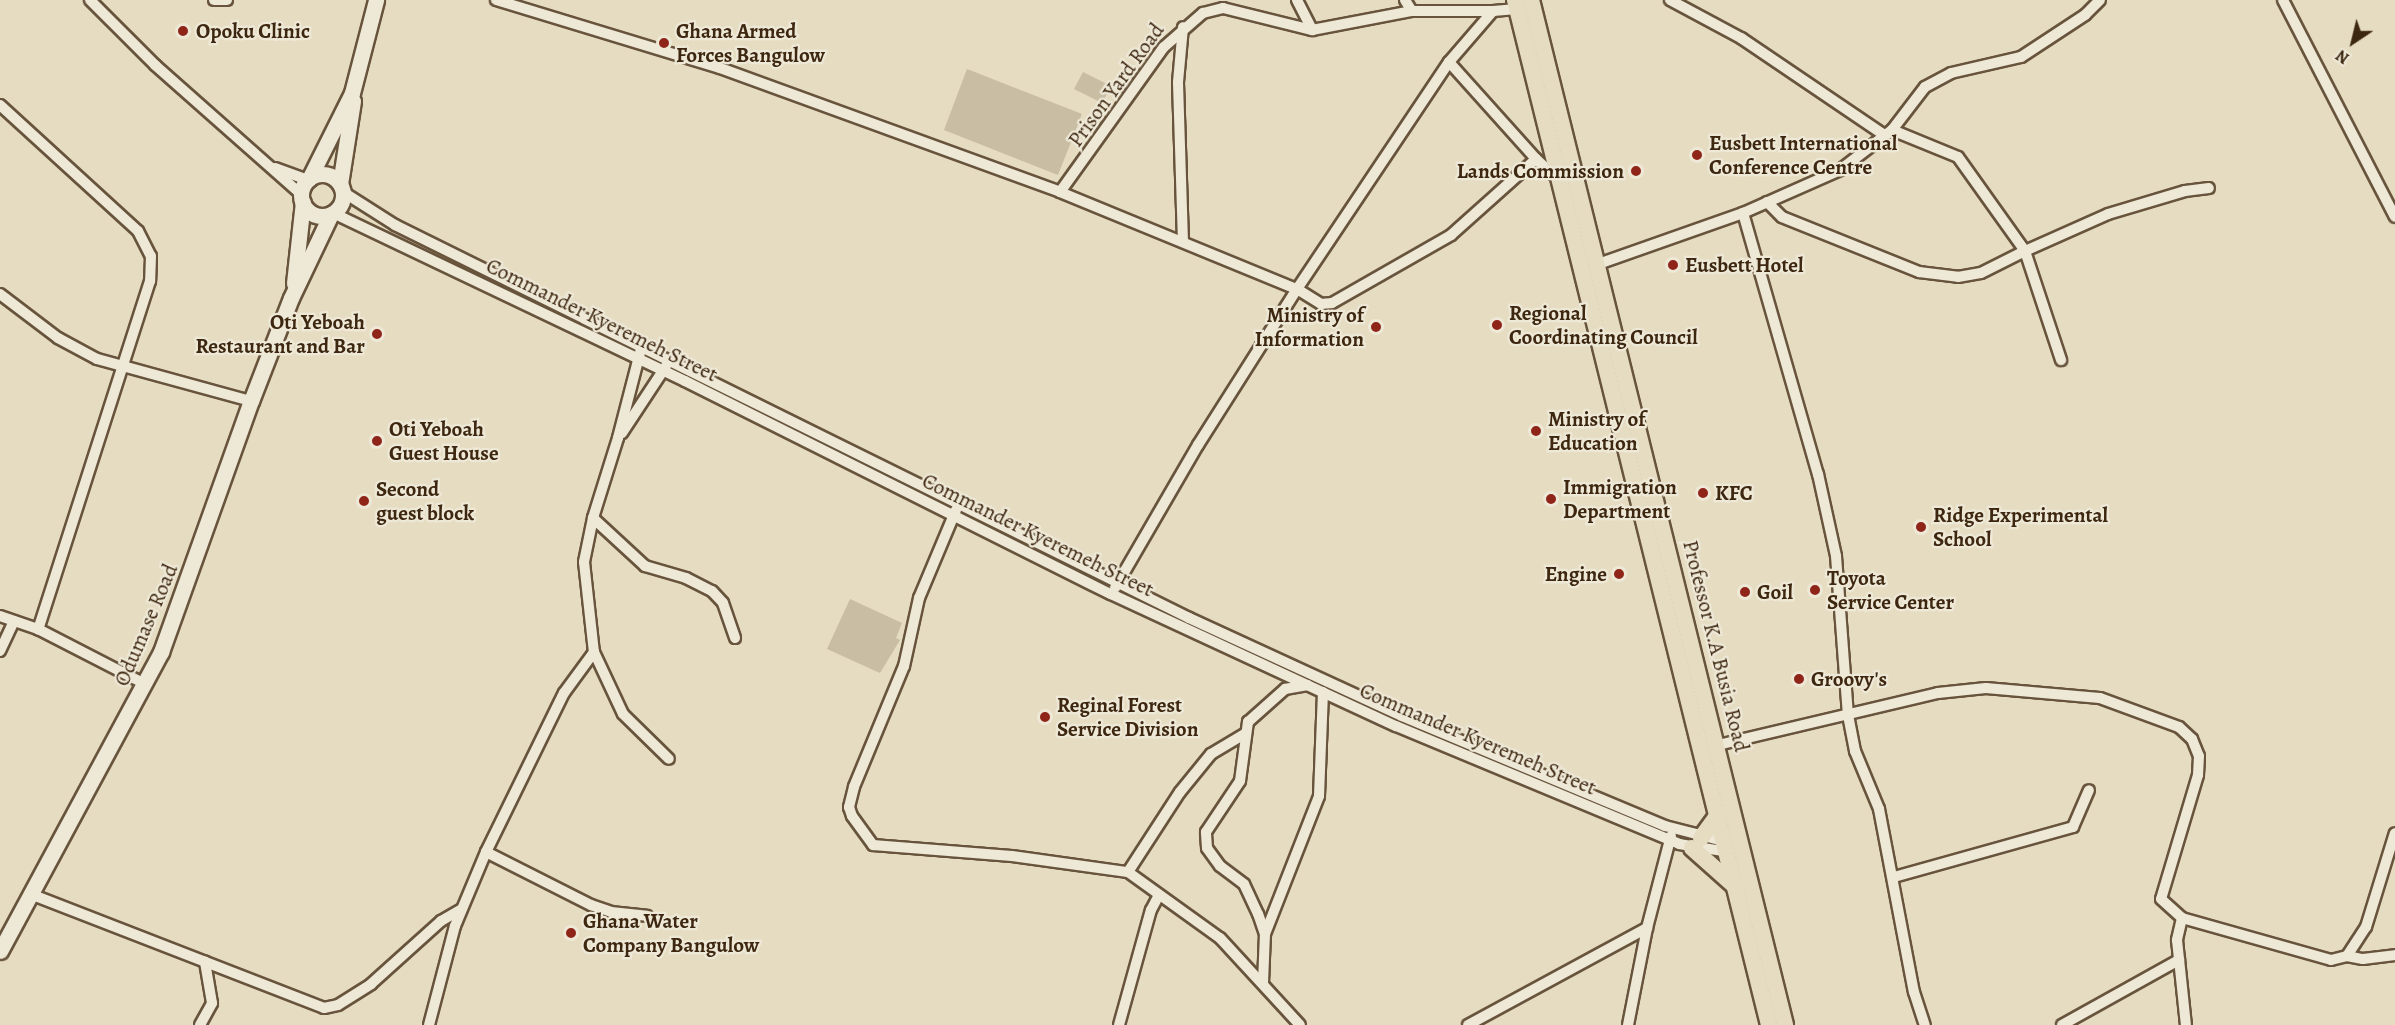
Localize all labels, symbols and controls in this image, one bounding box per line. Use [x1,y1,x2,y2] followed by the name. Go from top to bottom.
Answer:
[2323,12,2383,72] north arrow
[196,18,310,44] place label: Opoku Clinic
[676,18,825,68] place label: Ghana Armed Forces Bangulow
[1063,18,1169,152] street label: Prison Yard Road
[174,22,192,40] marker: Opoku Clinic
[657,36,671,50] marker: Ghana Armed Forces Bangulow
[2332,44,2354,69] text: N
[1709,130,1897,180] place label: Eusbett International Conference Centre
[1690,148,1704,162] marker: Eusbett International Conference Centre
[1457,158,1624,184] place label: Lands Commission
[1629,164,1643,178] marker: Lands Commission
[1685,252,1804,278] place label: Eusbett Hotel
[482,253,722,387] street label: Commander Kyeremeh Street
[1666,258,1680,272] marker: Eusbett Hotel
[1509,300,1698,350] place label: Regional Coordinating Council
[1255,302,1364,352] place label: Ministry of Information
[196,309,365,359] place label: Oti Yeboah Restaurant and Bar
[1490,318,1504,332] marker: Regional Coordinating Council
[1369,320,1383,334] marker: Ministry of Information
[370,327,384,341] marker: Oti Yeboah Restaurant and Bar
[1548,406,1645,456] place label: Ministry of Education
[389,416,499,466] place label: Oti Yeboah Guest House
[1529,424,1543,438] marker: Ministry of Education
[370,434,384,448] marker: Oti Yeboah Guest House
[918,468,1158,602] street label: Commander Kyeremeh Street
[1563,474,1677,524] place label: Immigration Department
[376,476,474,526] place label: Second guest block
[1715,480,1753,506] place label: KFC
[1696,486,1710,500] marker: KFC
[1544,492,1558,506] marker: Immigration Department
[357,494,371,508] marker: Second guest block
[1933,502,2108,552] place label: Ridge Experimental School
[1914,520,1928,534] marker: Ridge Experimental School
[1678,538,1754,754] street label: Professor K.A Busia Road
[109,560,183,690] street label: Odumase Road
[1545,561,1607,587] place label: Engine
[1827,565,1954,615] place label: Toyota Service Center
[1612,567,1626,581] marker: Engine
[1757,579,1793,605] place label: Goil
[1808,583,1822,597] marker: Toyota Service Center
[1738,585,1752,599] marker: Goil
[1811,666,1887,692] place label: Groovy's
[1792,672,1806,686] marker: Groovy's
[1356,678,1600,800] street label: Commander Kyeremeh Street
[1057,692,1198,742] place label: Reginal Forest Service Division
[1038,710,1052,724] marker: Reginal Forest Service Division
[583,908,759,958] place label: Ghana Water Company Bangulow
[564,926,578,940] marker: Ghana Water Company Bangulow

